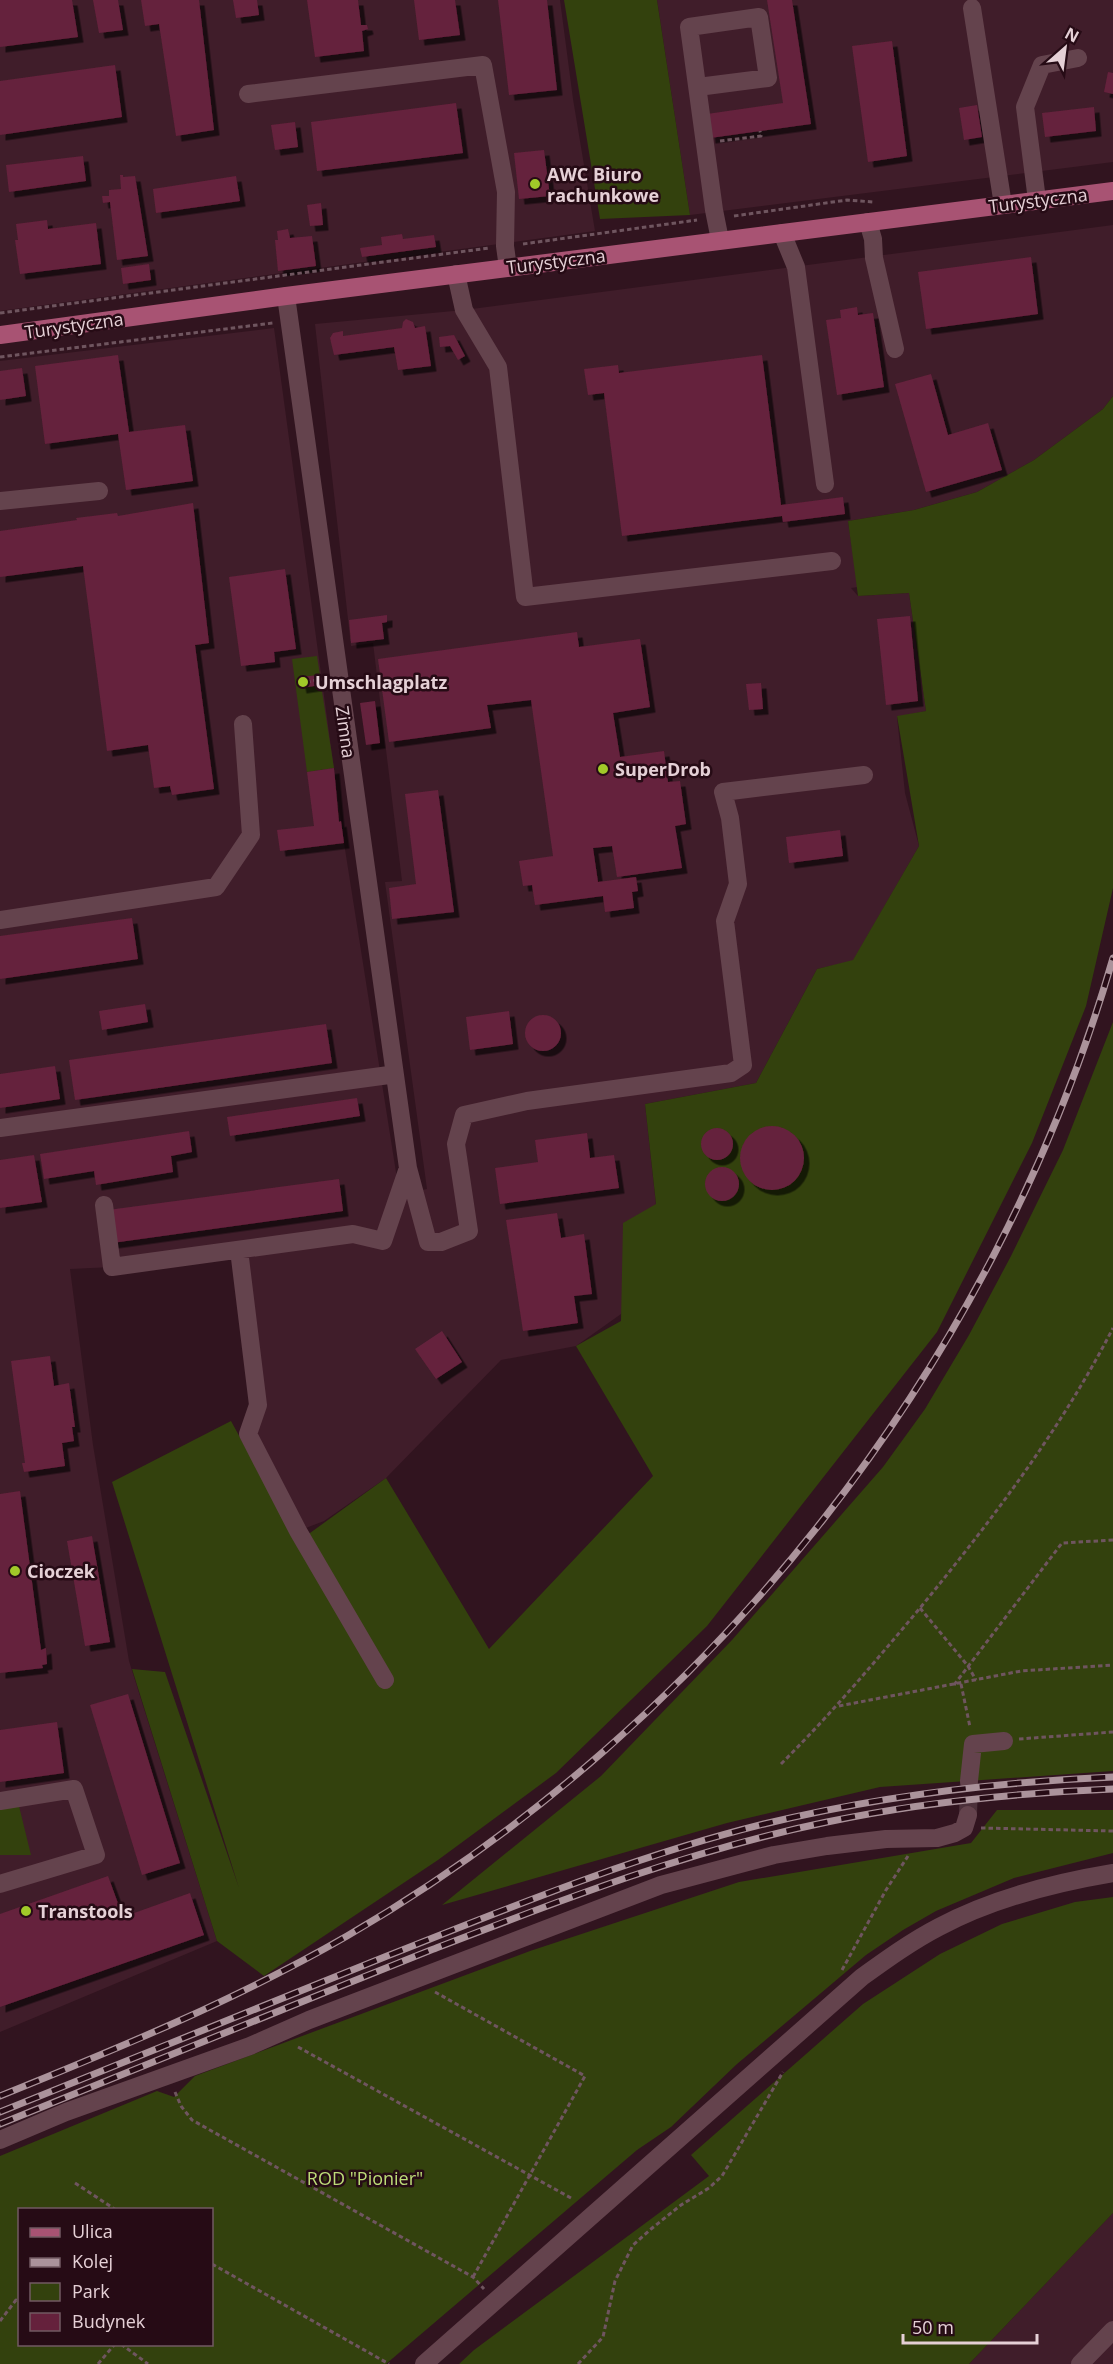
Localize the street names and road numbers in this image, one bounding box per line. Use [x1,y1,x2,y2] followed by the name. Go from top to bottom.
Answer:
[987,182,1089,218] street label: Turystyczna
[505,243,607,279] street label: Turystyczna
[23,306,125,344] street label: Turystyczna
[330,704,362,760] street label: Zimna

